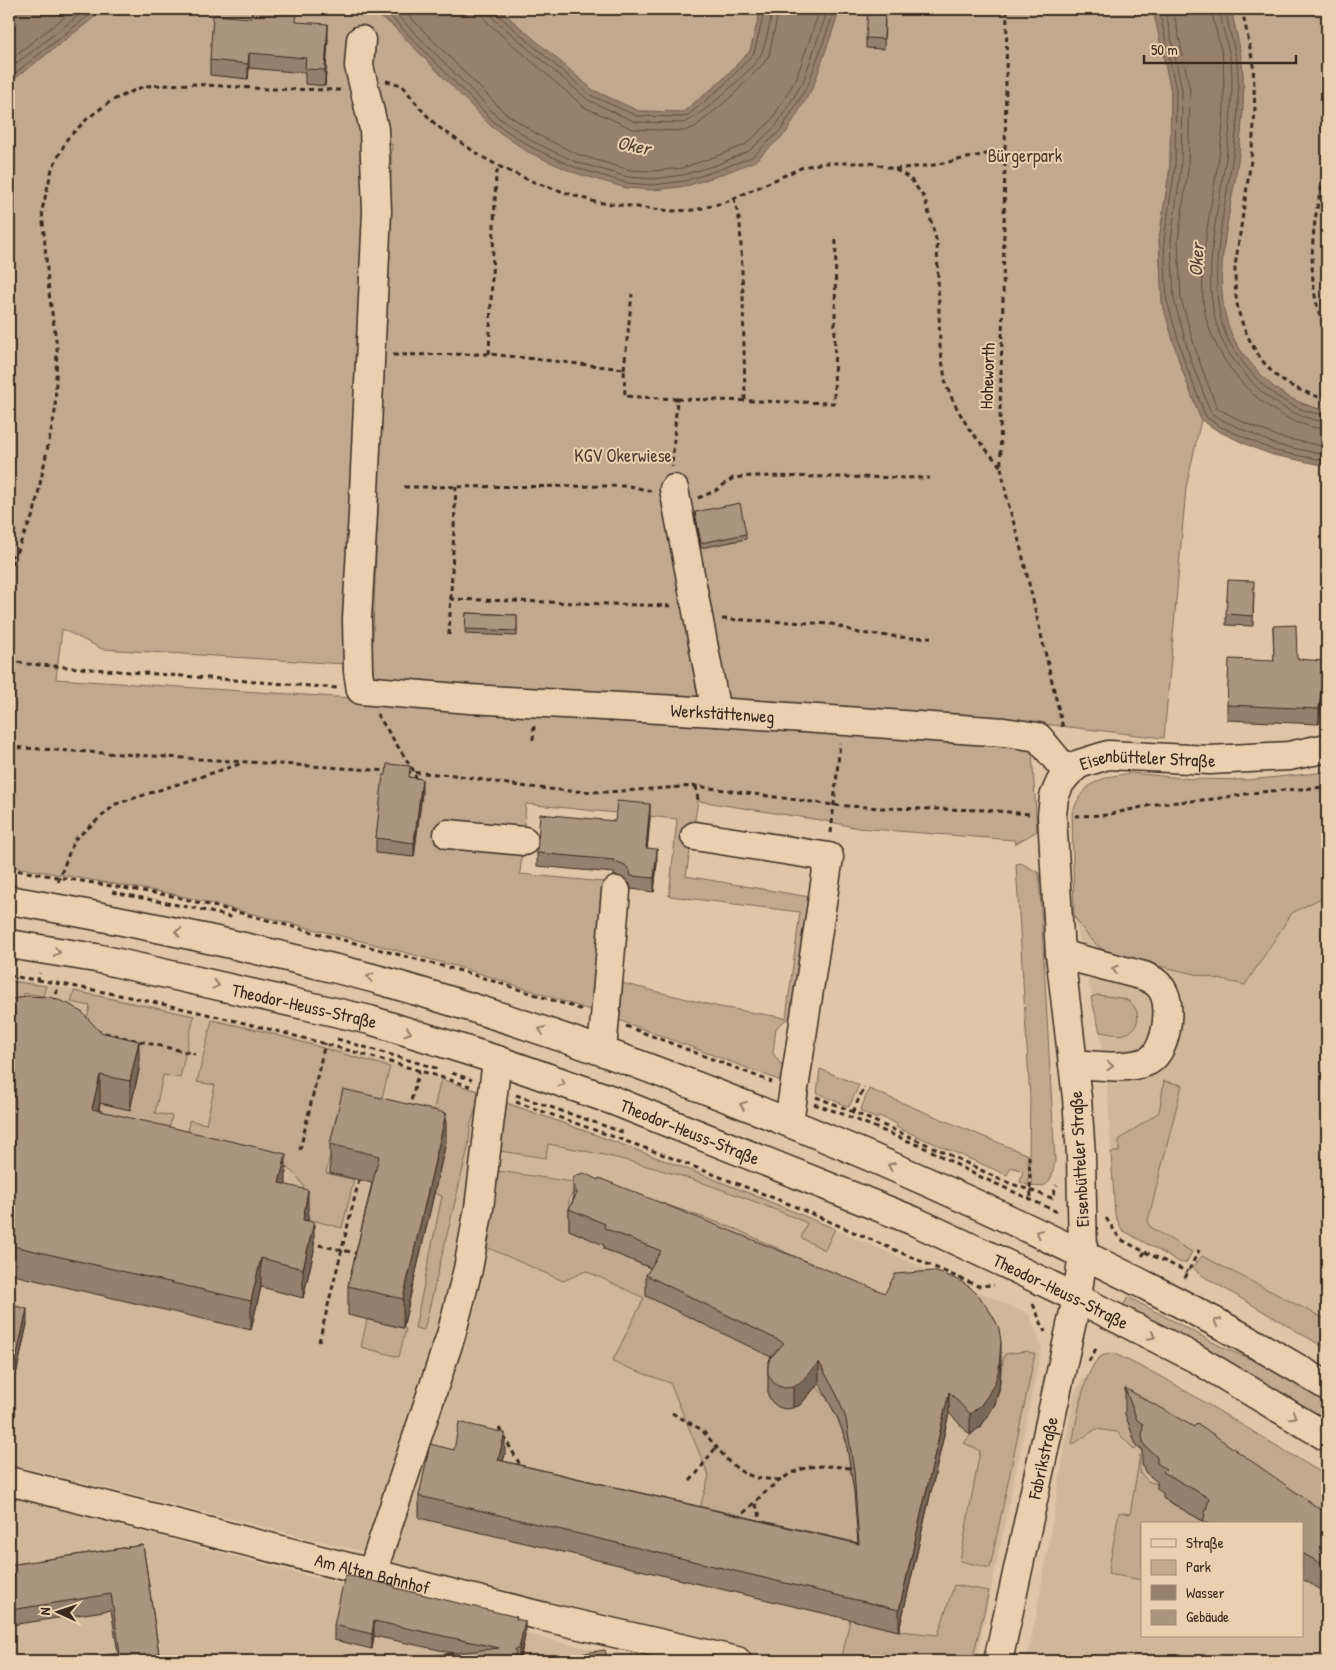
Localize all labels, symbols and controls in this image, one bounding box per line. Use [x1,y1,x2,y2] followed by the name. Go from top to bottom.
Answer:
[1144,32,1296,64] scale bar
[1151,39,1178,60] text: 50 m
[615,129,656,162] water label: Oker
[988,143,1063,168] park label: Bürgerpark
[1182,240,1210,277] water label: Oker
[973,342,1001,410] street label: Hoheworth
[574,443,672,468] park label: KGV Okerwiese
[670,697,775,729] street label: Werkstättenweg
[1076,742,1216,776] street label: Eisenbütteler Straße
[173,927,182,937] one-way arrow
[53,946,61,956] one-way arrow
[1111,964,1120,975] one-way arrow
[365,972,374,983] one-way arrow
[230,977,380,1034] street label: Theodor-Heuss-Straße
[211,979,220,990] one-way arrow
[403,1026,411,1036] one-way arrow
[538,1026,546,1036] one-way arrow
[1107,1060,1115,1071] one-way arrow
[557,1077,566,1087] one-way arrow
[1063,1090,1095,1228] street label: Eisenbütteler Straße
[617,1092,763,1170] street label: Theodor-Heuss-Straße
[740,1101,748,1111] one-way arrow
[887,1161,896,1172] one-way arrow
[1035,1229,1044,1240] one-way arrow
[989,1247,1133,1335] street label: Theodor-Heuss-Straße
[1213,1319,1222,1329] one-way arrow
[1147,1330,1156,1340] one-way arrow
[1287,1410,1296,1420] one-way arrow
[1021,1414,1063,1502] street label: Fabrikstraße
[1141,1522,1304,1638] legend
[1186,1532,1224,1553] text: Straße
[312,1547,433,1600] street label: Am Alten Bahnhof
[1186,1556,1211,1577] text: Park
[1186,1582,1225,1603] text: Wasser
[32,1588,82,1638] north arrow
[1186,1606,1229,1627] text: Gebäude
[35,1607,54,1616] text: N

